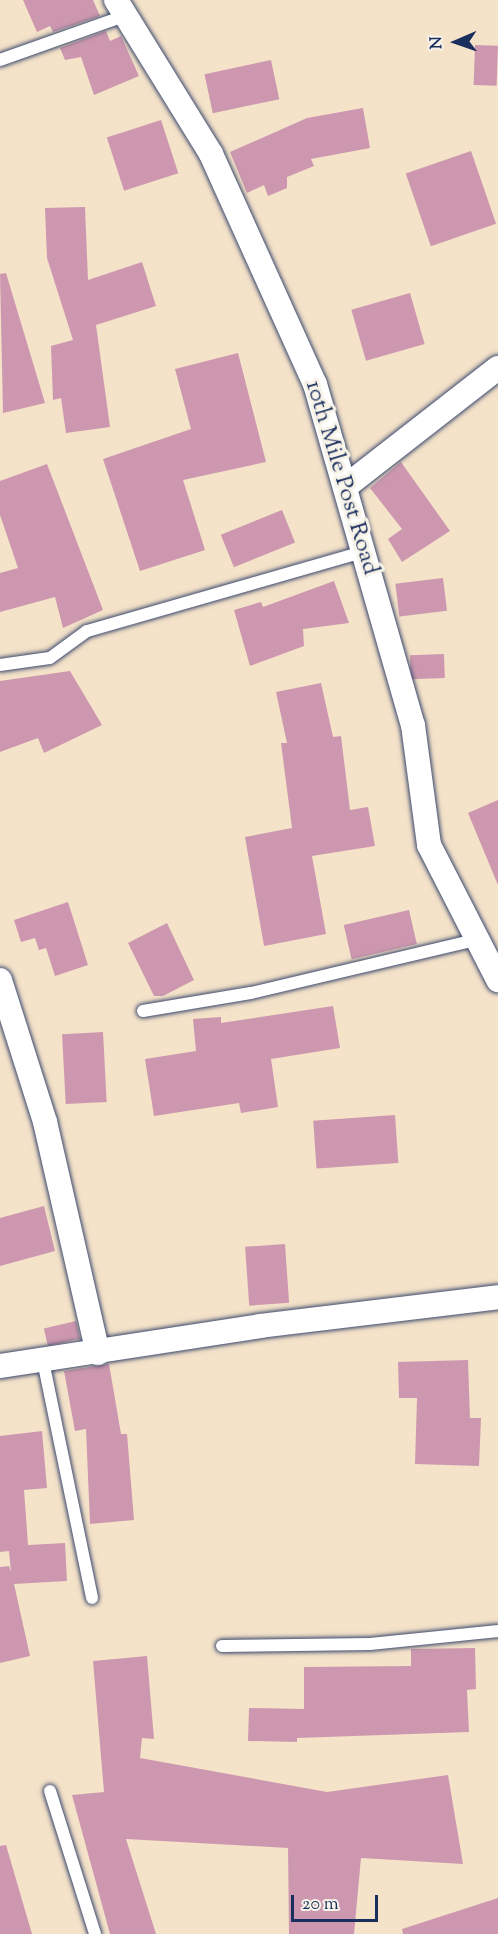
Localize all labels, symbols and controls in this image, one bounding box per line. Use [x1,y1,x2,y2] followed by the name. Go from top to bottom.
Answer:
[426,12,486,72] north arrow
[426,36,449,49] text: N
[298,377,384,579] street label: 10th Mile Post Road
[294,1883,381,1921] scale bar
[302,1892,339,1918] text: 20 m

